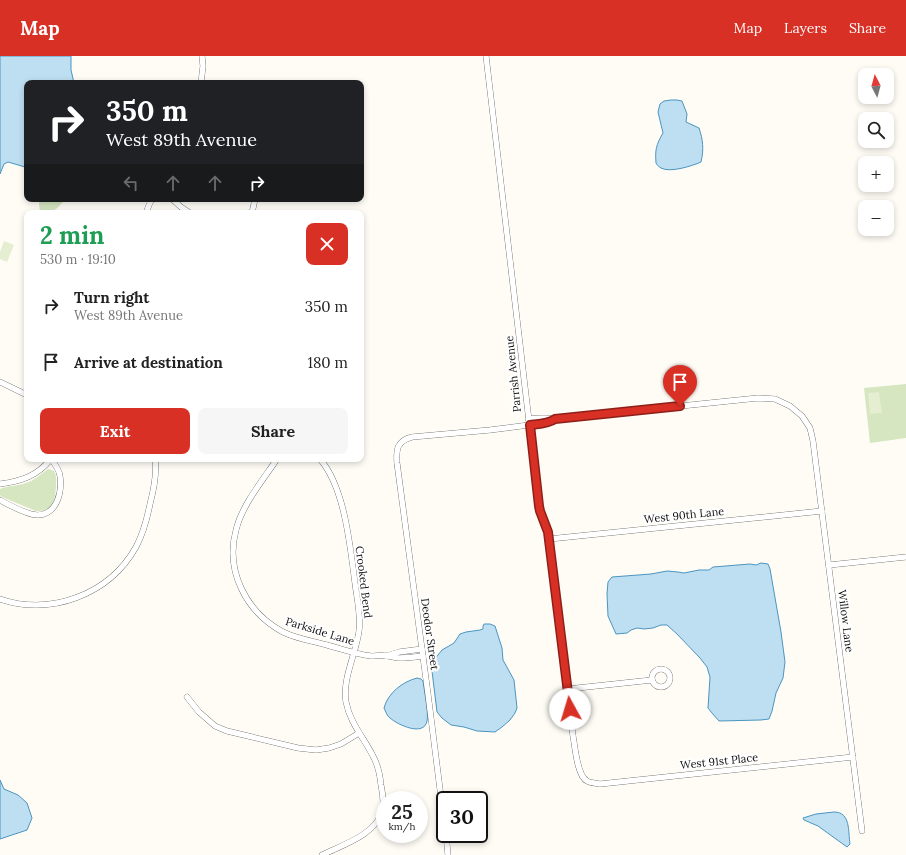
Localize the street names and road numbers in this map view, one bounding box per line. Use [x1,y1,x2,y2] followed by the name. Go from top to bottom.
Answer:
[502,335,524,413] street label: Parrish Avenue
[643,504,725,526] street label: West 90th Lane
[353,545,375,619] street label: Crooked Bend
[835,589,857,653] street label: Willow Lane
[418,597,442,672] street label: Deodor Street
[284,614,356,648] street label: Parkside Lane
[679,750,759,772] street label: West 91st Place

